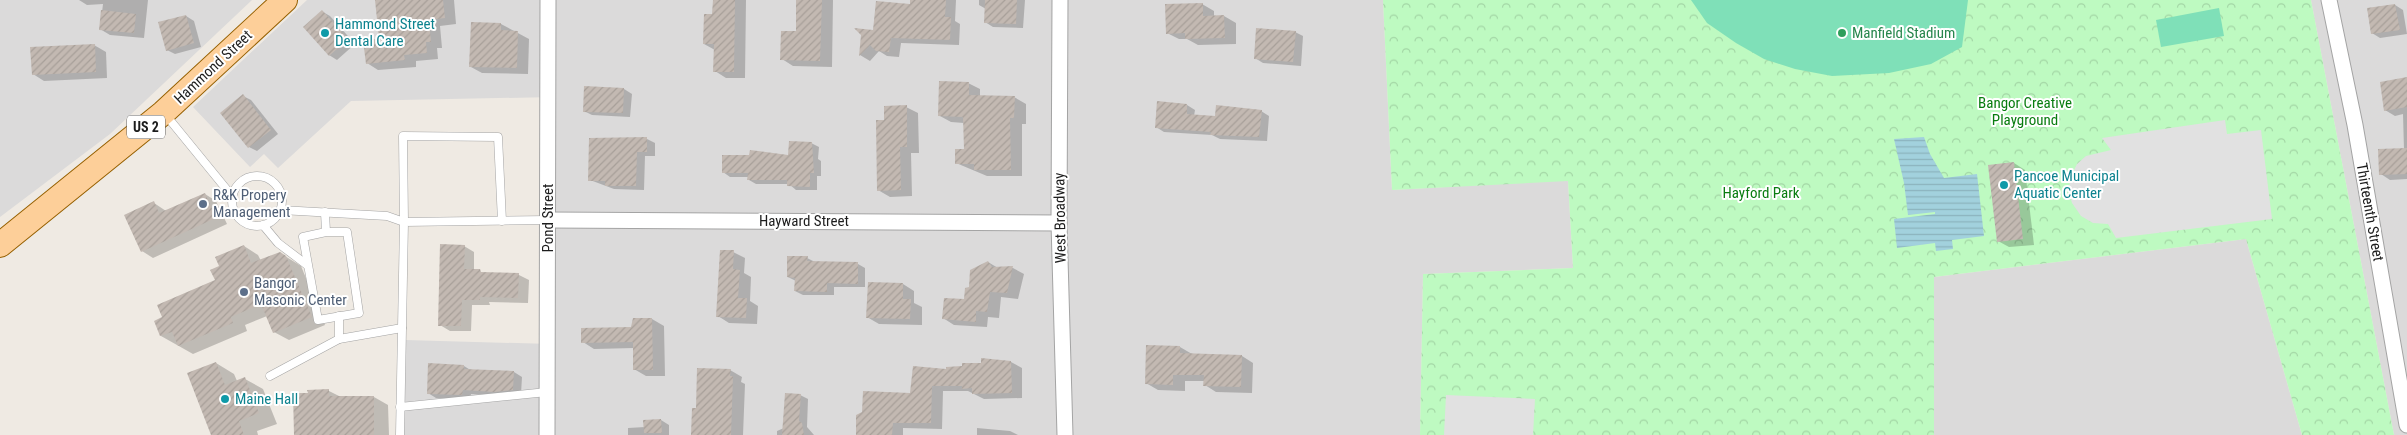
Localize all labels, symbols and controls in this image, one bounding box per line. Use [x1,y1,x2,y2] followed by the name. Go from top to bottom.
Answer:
[335,15,435,50] place label: Hammond Street Dental Care
[1852,24,1955,42] place label: Manfield Stadium
[170,26,256,108] street label: Hammond Street
[319,27,331,39] marker: Hammond Street Dental Care
[1836,27,1848,39] marker: Manfield Stadium
[1978,94,2072,129] park label: Bangor Creative Playground
[127,115,165,138] road number: US 2
[2352,161,2388,263] street label: Thirteenth Street
[2014,167,2119,202] place label: Pancoe Municipal Aquatic Center
[1050,172,1070,264] street label: West Broadway
[1998,179,2010,191] marker: Pancoe Municipal Aquatic Center
[539,183,557,253] street label: Pond Street
[1722,184,1800,202] park label: Hayford Park
[213,186,290,221] place label: R&K Propery Management
[197,198,209,210] marker: R&K Propery Management
[759,212,849,230] street label: Hayward Street
[254,274,347,309] place label: Bangor Masonic Center
[238,286,250,298] marker: Bangor Masonic Center
[235,390,298,408] place label: Maine Hall
[219,393,231,405] marker: Maine Hall

